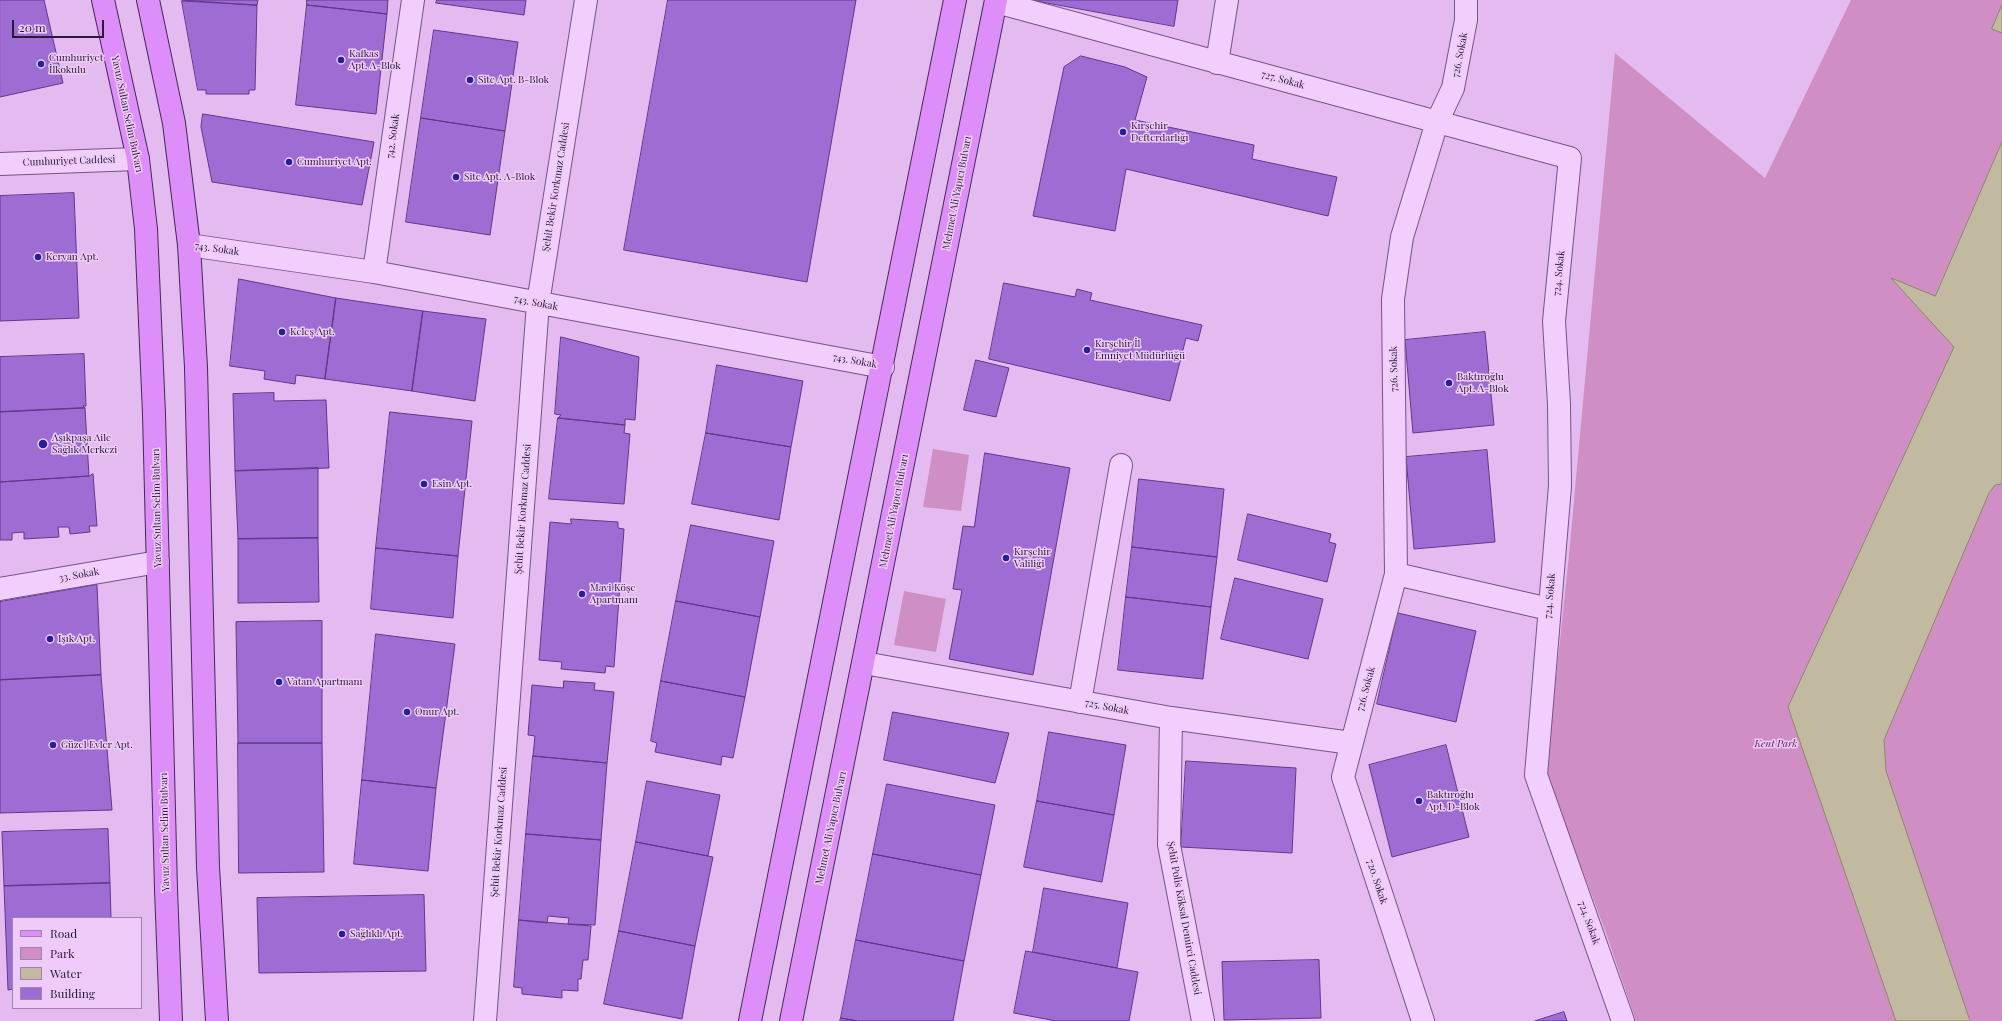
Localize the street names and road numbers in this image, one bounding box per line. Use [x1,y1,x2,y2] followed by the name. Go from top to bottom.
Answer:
[1450,31,1470,79] street label: 726. Sokak
[109,55,145,173] street label: Yavuz Sultan Selim Bulvarı
[1260,68,1306,92] street label: 727. Sokak
[384,113,402,159] street label: 742. Sokak
[540,121,572,253] street label: Şehit Bekir Korkmaz Caddesi
[940,135,974,251] street label: Mehmet Ali Yapıcı Bulvarı
[23,153,115,169] street label: Cumhuriyet Caddesi
[194,240,240,258] street label: 743. Sokak
[1551,250,1567,296] street label: 724. Sokak
[513,293,559,313] street label: 743. Sokak
[1388,346,1400,392] street label: 726. Sokak
[832,351,878,371] street label: 743. Sokak
[512,443,534,575] street label: Şehit Bekir Korkmaz Caddesi
[150,448,164,568] street label: Yavuz Sultan Selim Bulvarı
[877,453,911,569] street label: Mehmet Ali Yapıcı Bulvarı
[58,566,100,584] street label: 33. Sokak
[1542,573,1558,619] street label: 724. Sokak
[1354,665,1378,713] street label: 726. Sokak
[1084,697,1130,717] street label: 725. Sokak
[488,766,510,898] street label: Şehit Bekir Korkmaz Caddesi
[813,770,849,886] street label: Mehmet Ali Yapıcı Bulvarı
[158,772,172,892] street label: Yavuz Sultan Selim Bulvarı
[1165,840,1203,996] street label: Şehit Polis Köksal Demirci Caddesi
[1364,858,1390,906] street label: 720. Sokak
[1576,900,1602,946] street label: 724. Sokak

